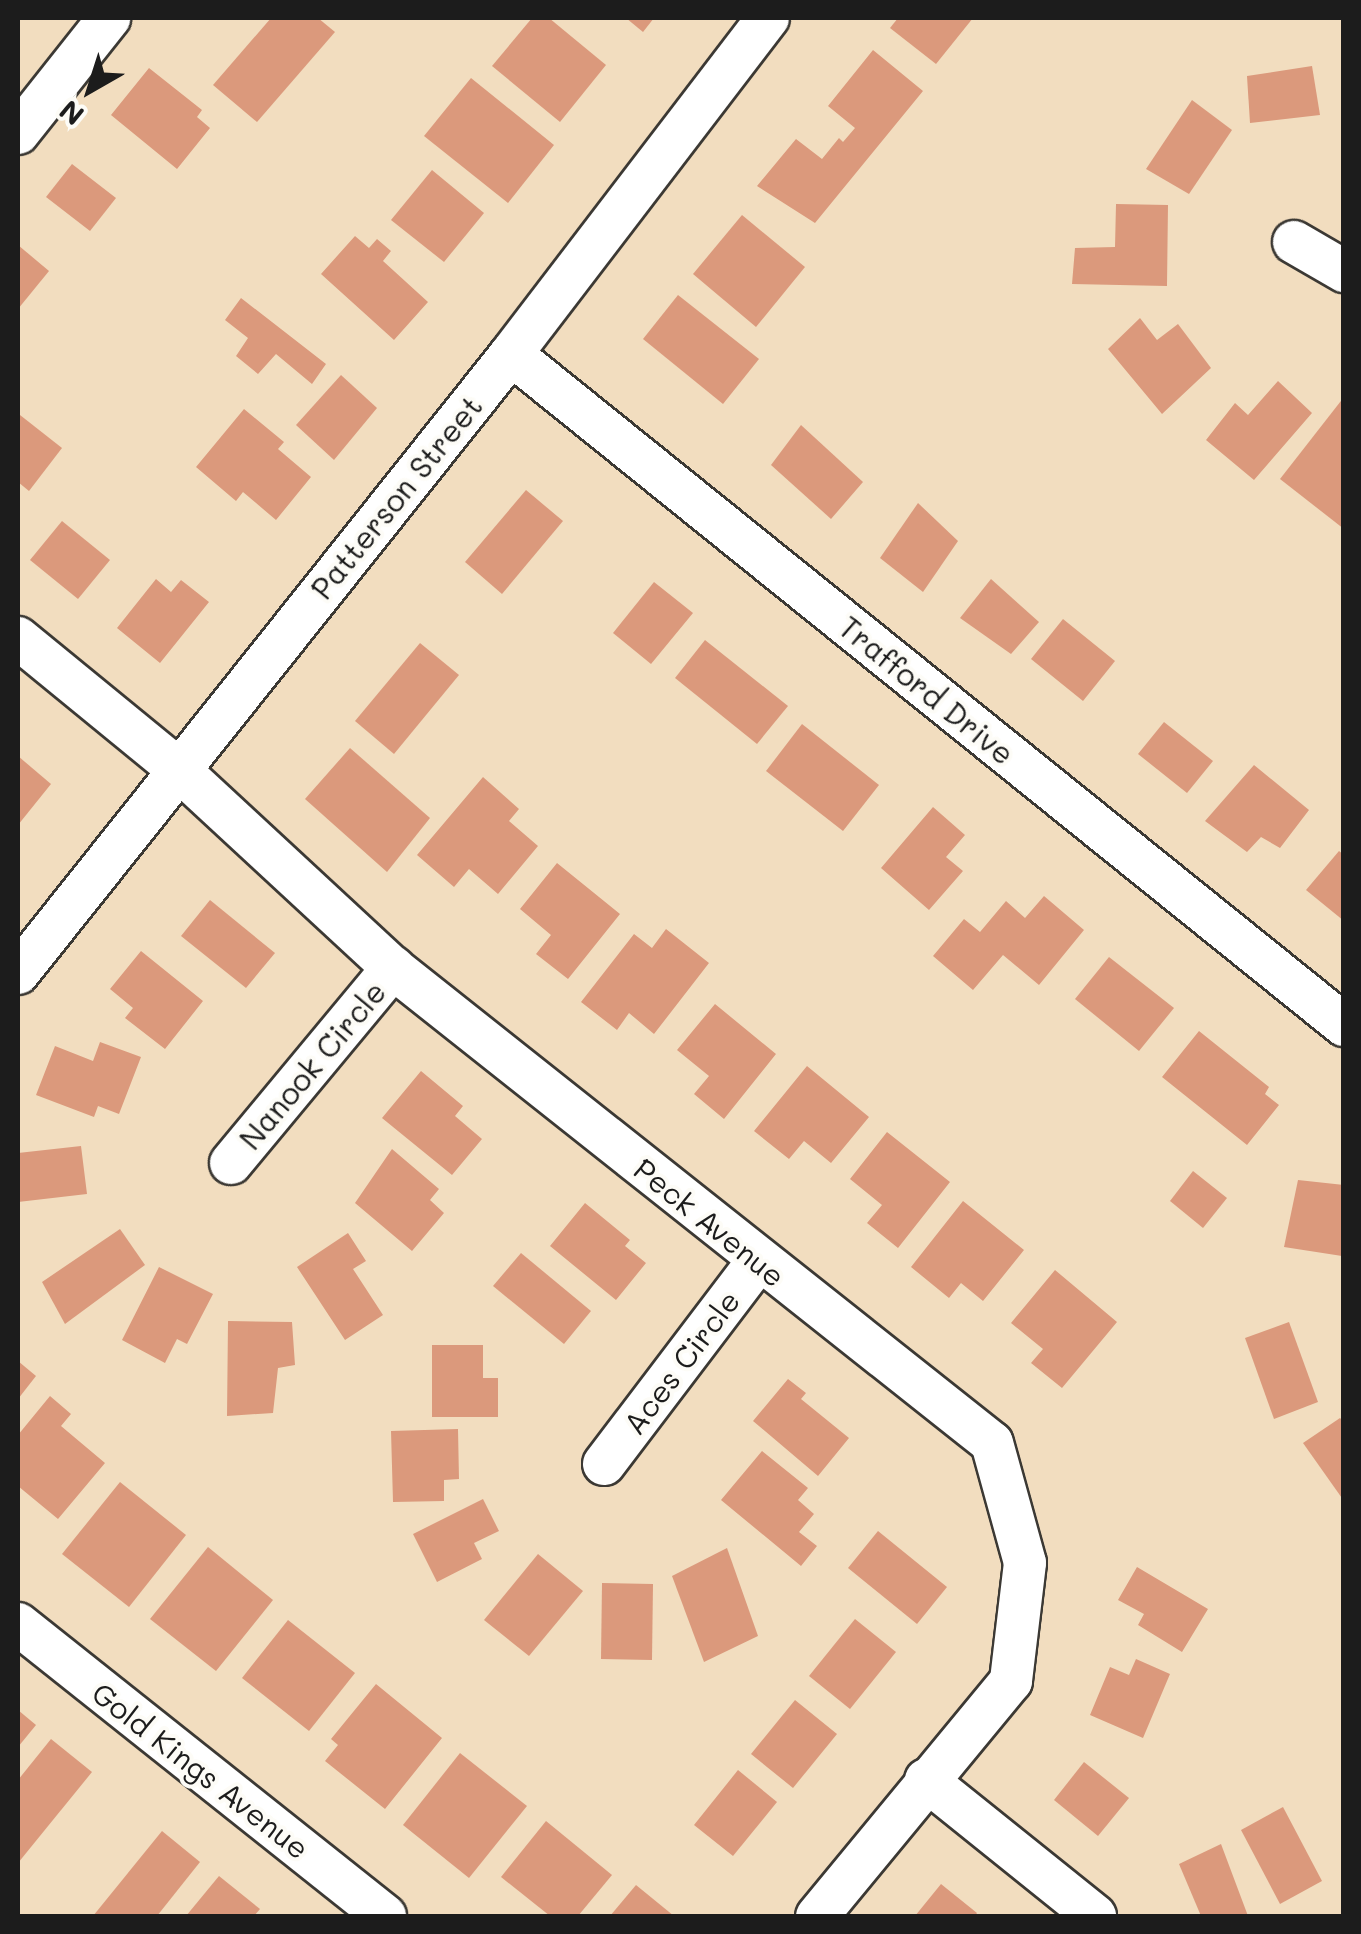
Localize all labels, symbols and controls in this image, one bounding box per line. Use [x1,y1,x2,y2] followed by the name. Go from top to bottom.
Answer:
[40,40,140,140] north arrow
[52,93,91,134] text: N
[303,388,489,606] street label: Patterson Street
[832,608,1022,772] street label: Trafford Drive
[231,974,393,1156] street label: Nanook Circle
[627,1150,793,1294] street label: Peck Avenue
[615,1283,747,1441] street label: Aces Circle
[85,1674,317,1866] street label: Gold Kings Avenue

